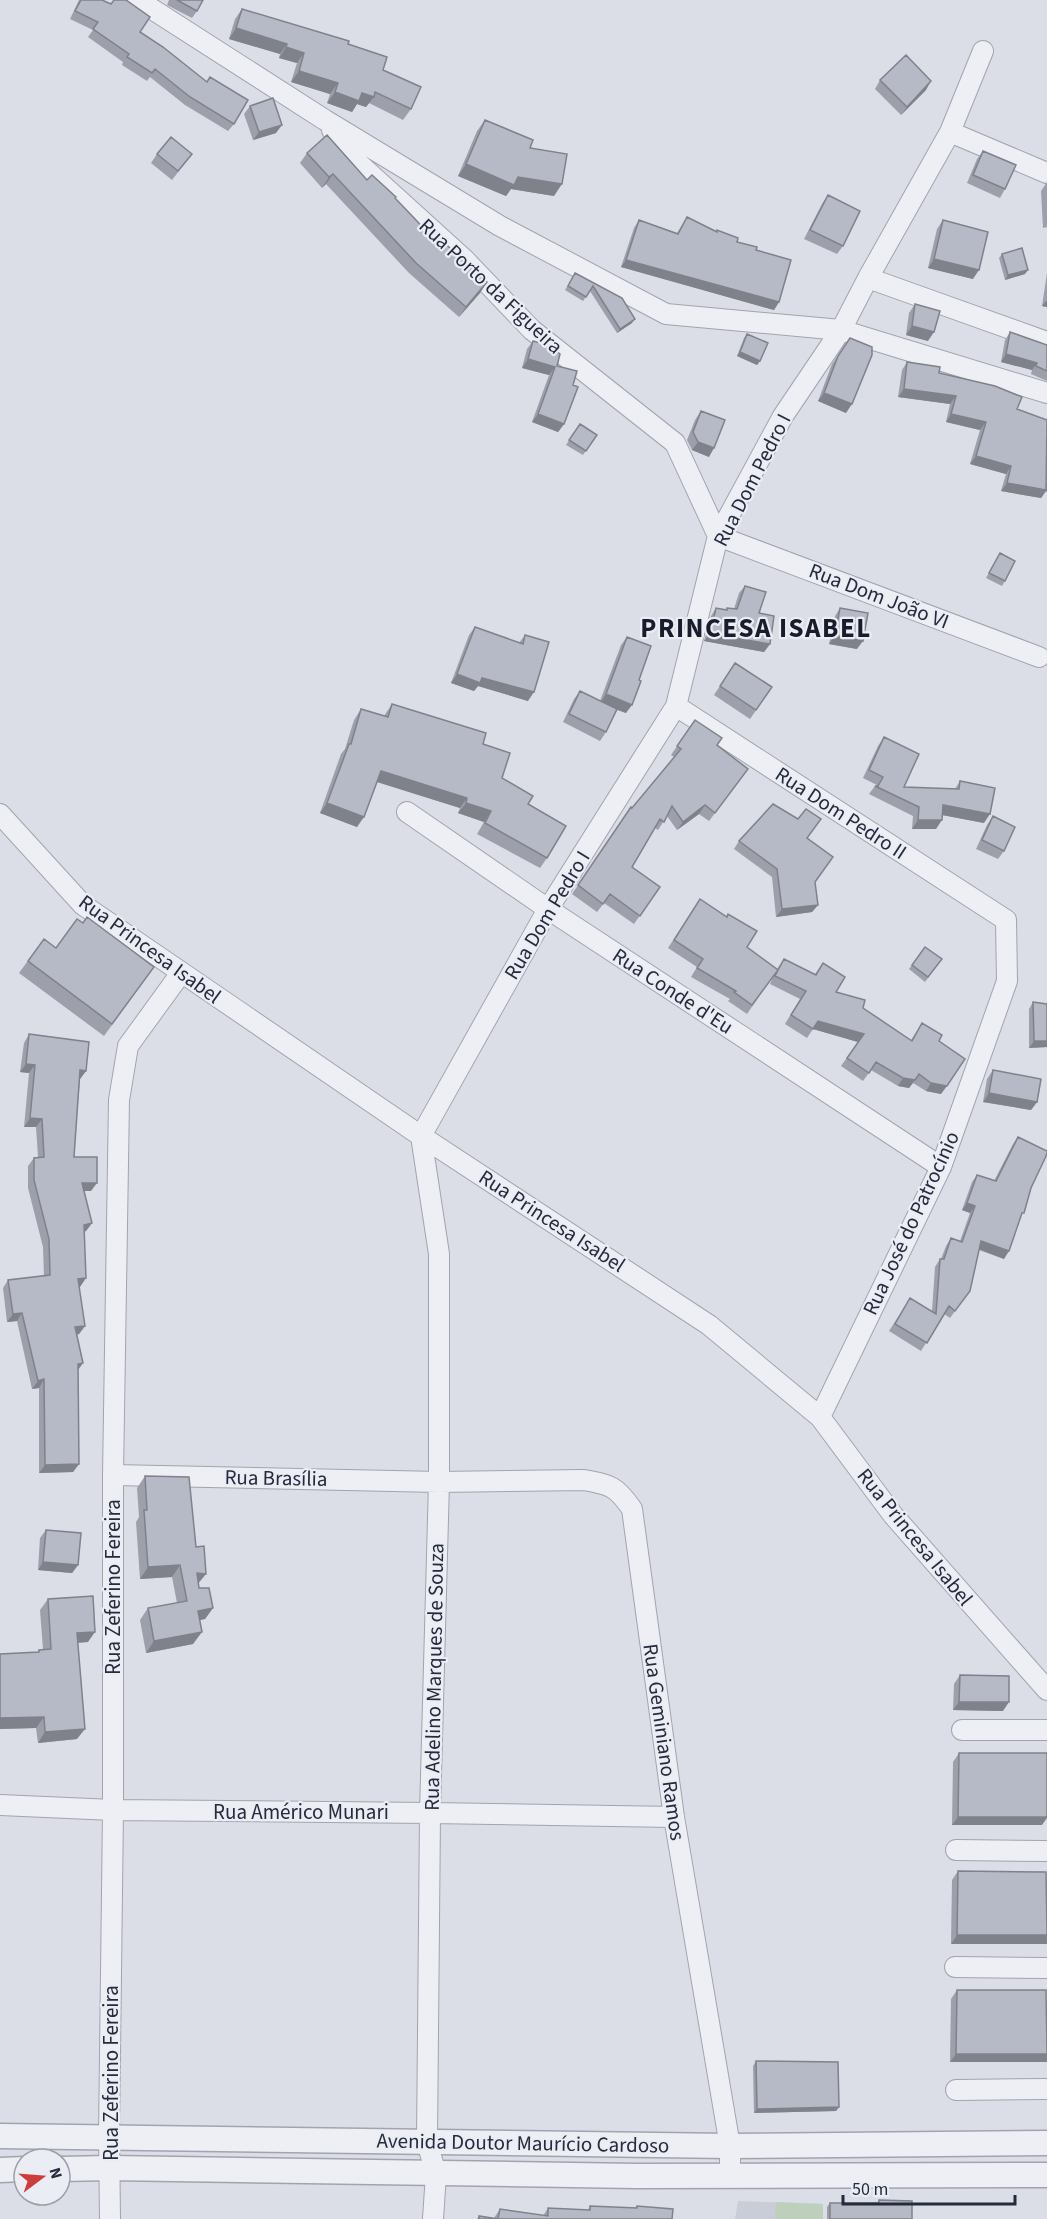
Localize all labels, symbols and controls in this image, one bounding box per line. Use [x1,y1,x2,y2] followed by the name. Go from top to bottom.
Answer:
[412,211,570,361] street label: Rua Porto da Figueira
[706,408,798,552] street label: Rua Dom Pedro I
[805,556,953,636] street label: Rua Dom João VI
[640,609,872,648] district label: PRINCESA ISABEL
[769,759,913,867] street label: Rua Dom Pedro II
[497,845,597,985] street label: Rua Dom Pedro I
[73,887,227,1011] street label: Rua Princesa Isabel
[607,941,739,1041] street label: Rua Conde d'Eu
[855,1126,967,1320] street label: Rua José do Patrocínio
[473,1162,631,1280] street label: Rua Princesa Isabel
[224,1462,328,1494] street label: Rua Brasília
[850,1462,980,1612] street label: Rua Princesa Isabel
[98,1499,128,1675] street label: Rua Zeferino Fereira
[417,1543,451,1811] street label: Rua Adelino Marques de Souza
[635,1642,693,1843] street label: Rua Geminiano Ramos
[213,1797,389,1827] street label: Rua Américo Munari
[96,1985,126,2161] street label: Rua Zeferino Fereira
[376,2125,670,2161] street label: Avenida Doutor Maurício Cardoso
[12,2147,72,2207] north arrow
[43,2165,67,2181] text: N
[843,2168,1016,2206] scale bar
[852,2177,888,2202] text: 50 m

